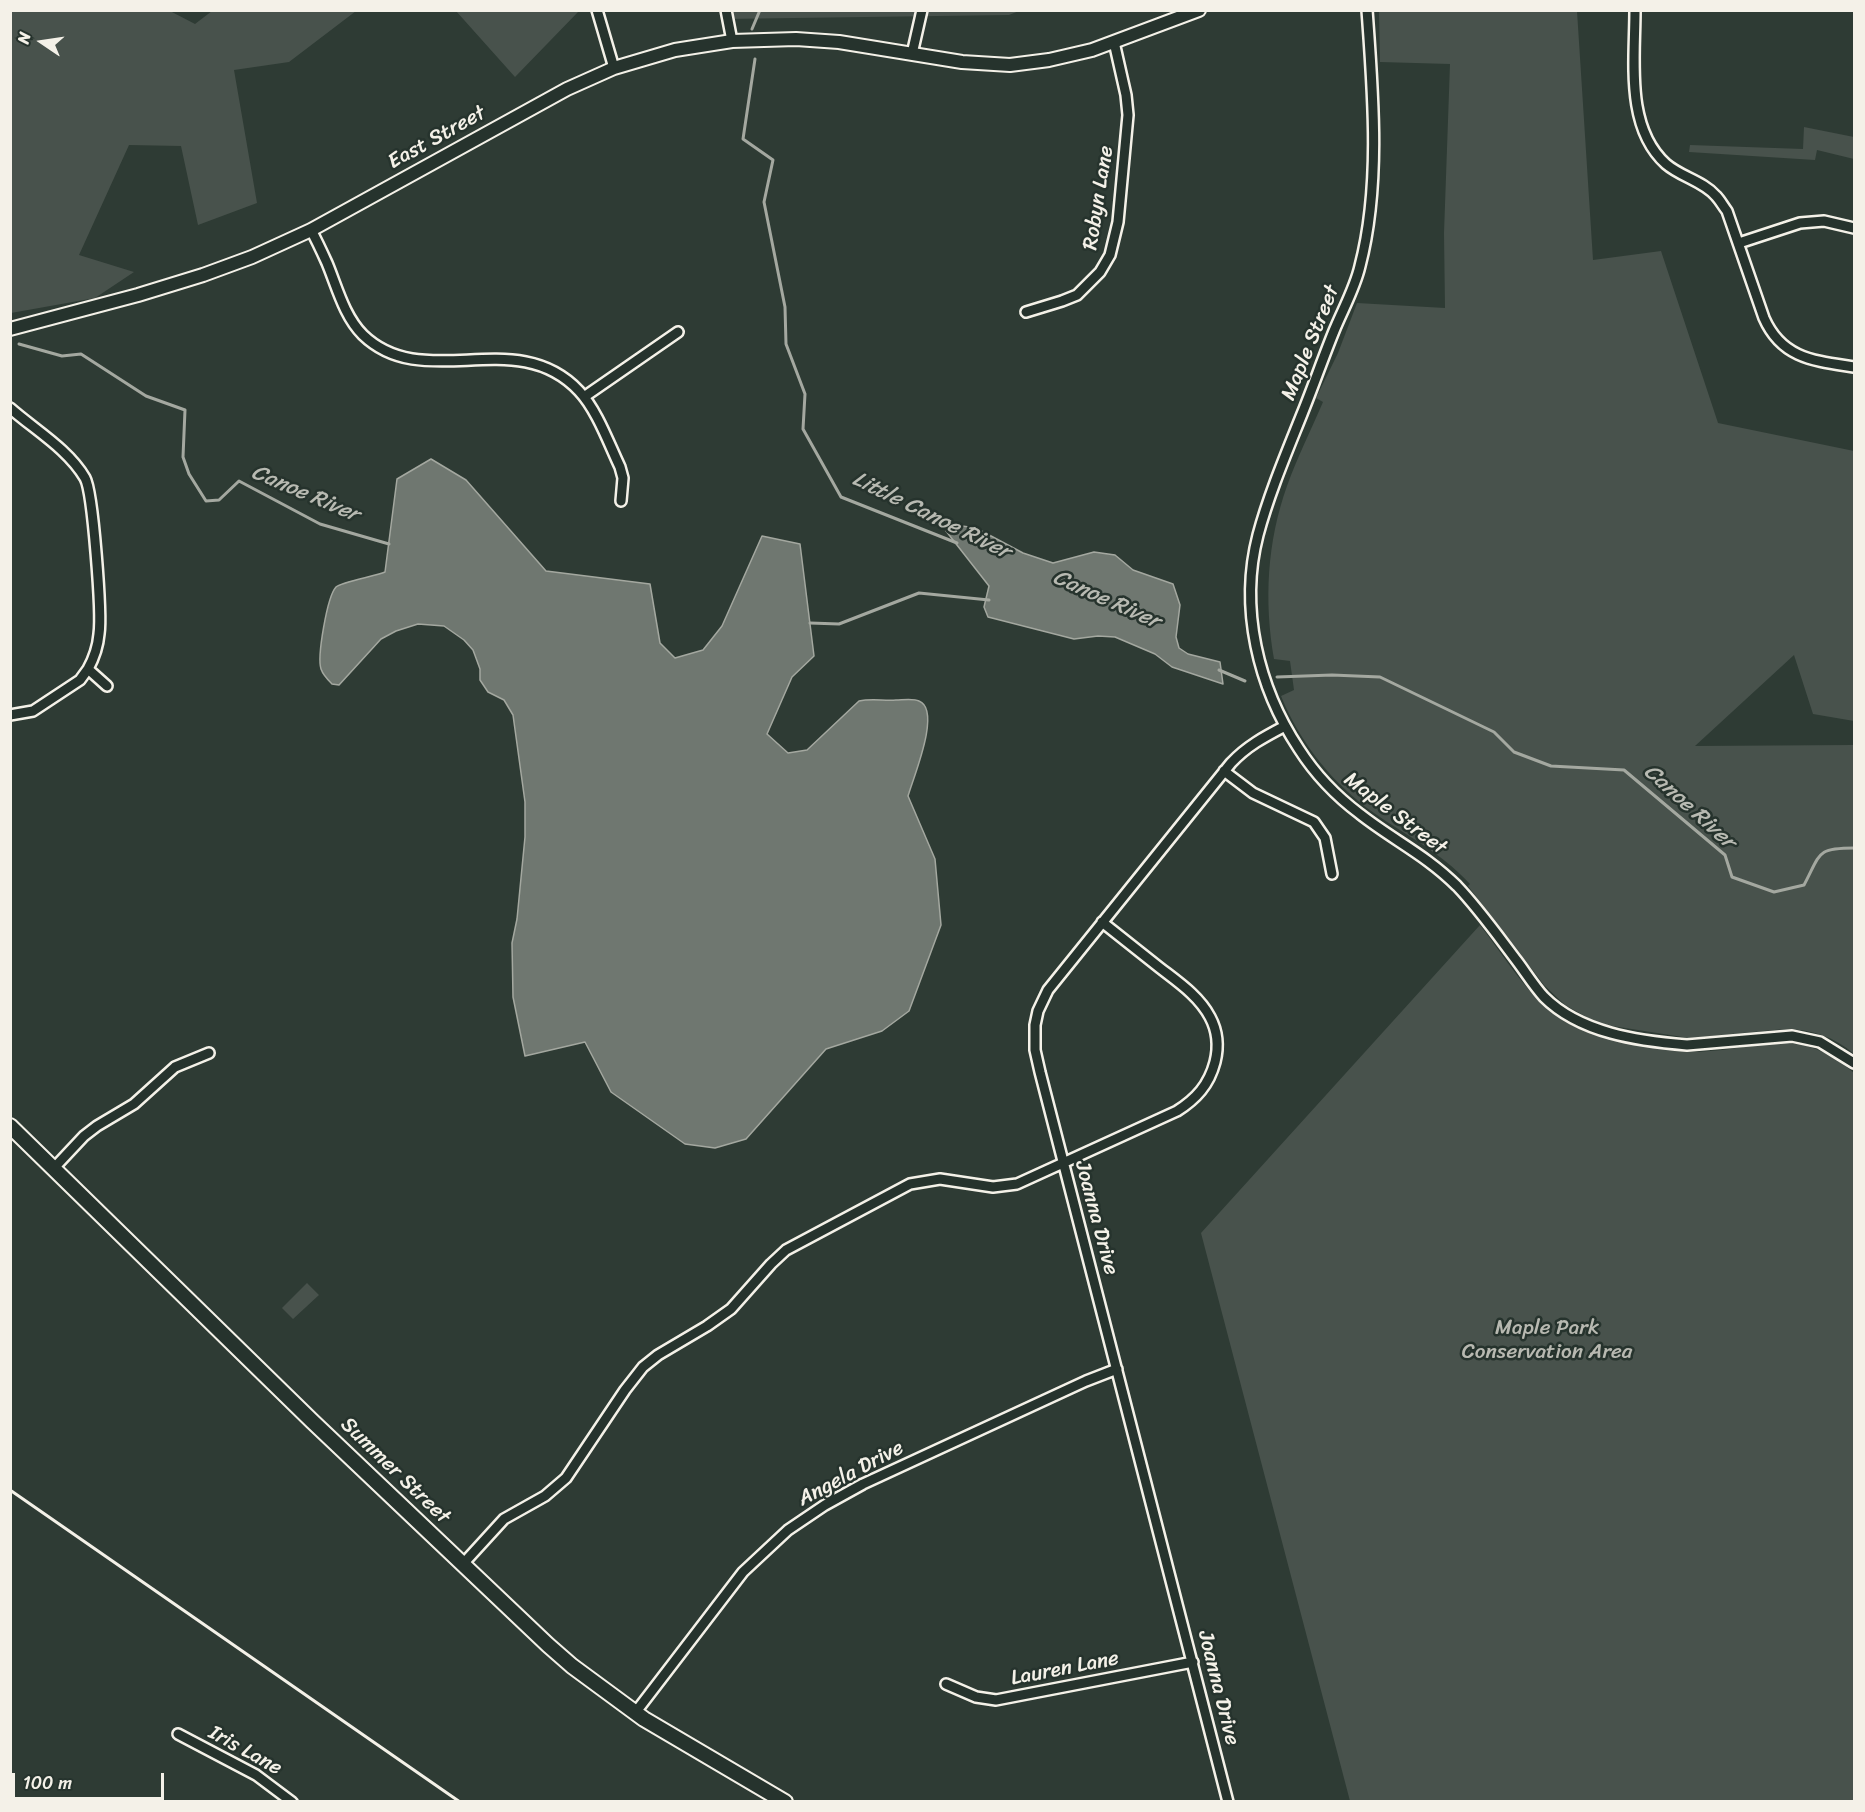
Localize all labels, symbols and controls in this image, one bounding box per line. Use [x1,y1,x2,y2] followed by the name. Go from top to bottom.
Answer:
[12,12,72,72] north arrow
[9,29,39,47] text: N
[384,101,490,175] street label: East Street
[1078,144,1120,252] street label: Robyn Lane
[1276,282,1346,404] street label: Maple Street
[247,460,363,528] water label: Canoe River
[848,466,1014,566] water label: Little Canoe River
[1049,565,1163,635] water label: Canoe River
[1638,759,1740,855] water label: Canoe River
[1339,767,1451,861] street label: Maple Street
[1069,1158,1123,1278] street label: Joanna Drive
[1462,1316,1632,1366] park label: Maple Park Conservation Area
[335,1412,455,1530] street label: Summer Street
[794,1436,908,1512] street label: Angela Drive
[1192,1628,1244,1748] street label: Joanna Drive
[1009,1646,1121,1692] street label: Lauren Lane
[204,1721,286,1781] street label: Iris Lane
[15,1761,166,1799] scale bar
[23,1767,72,1799] text: 100 m

